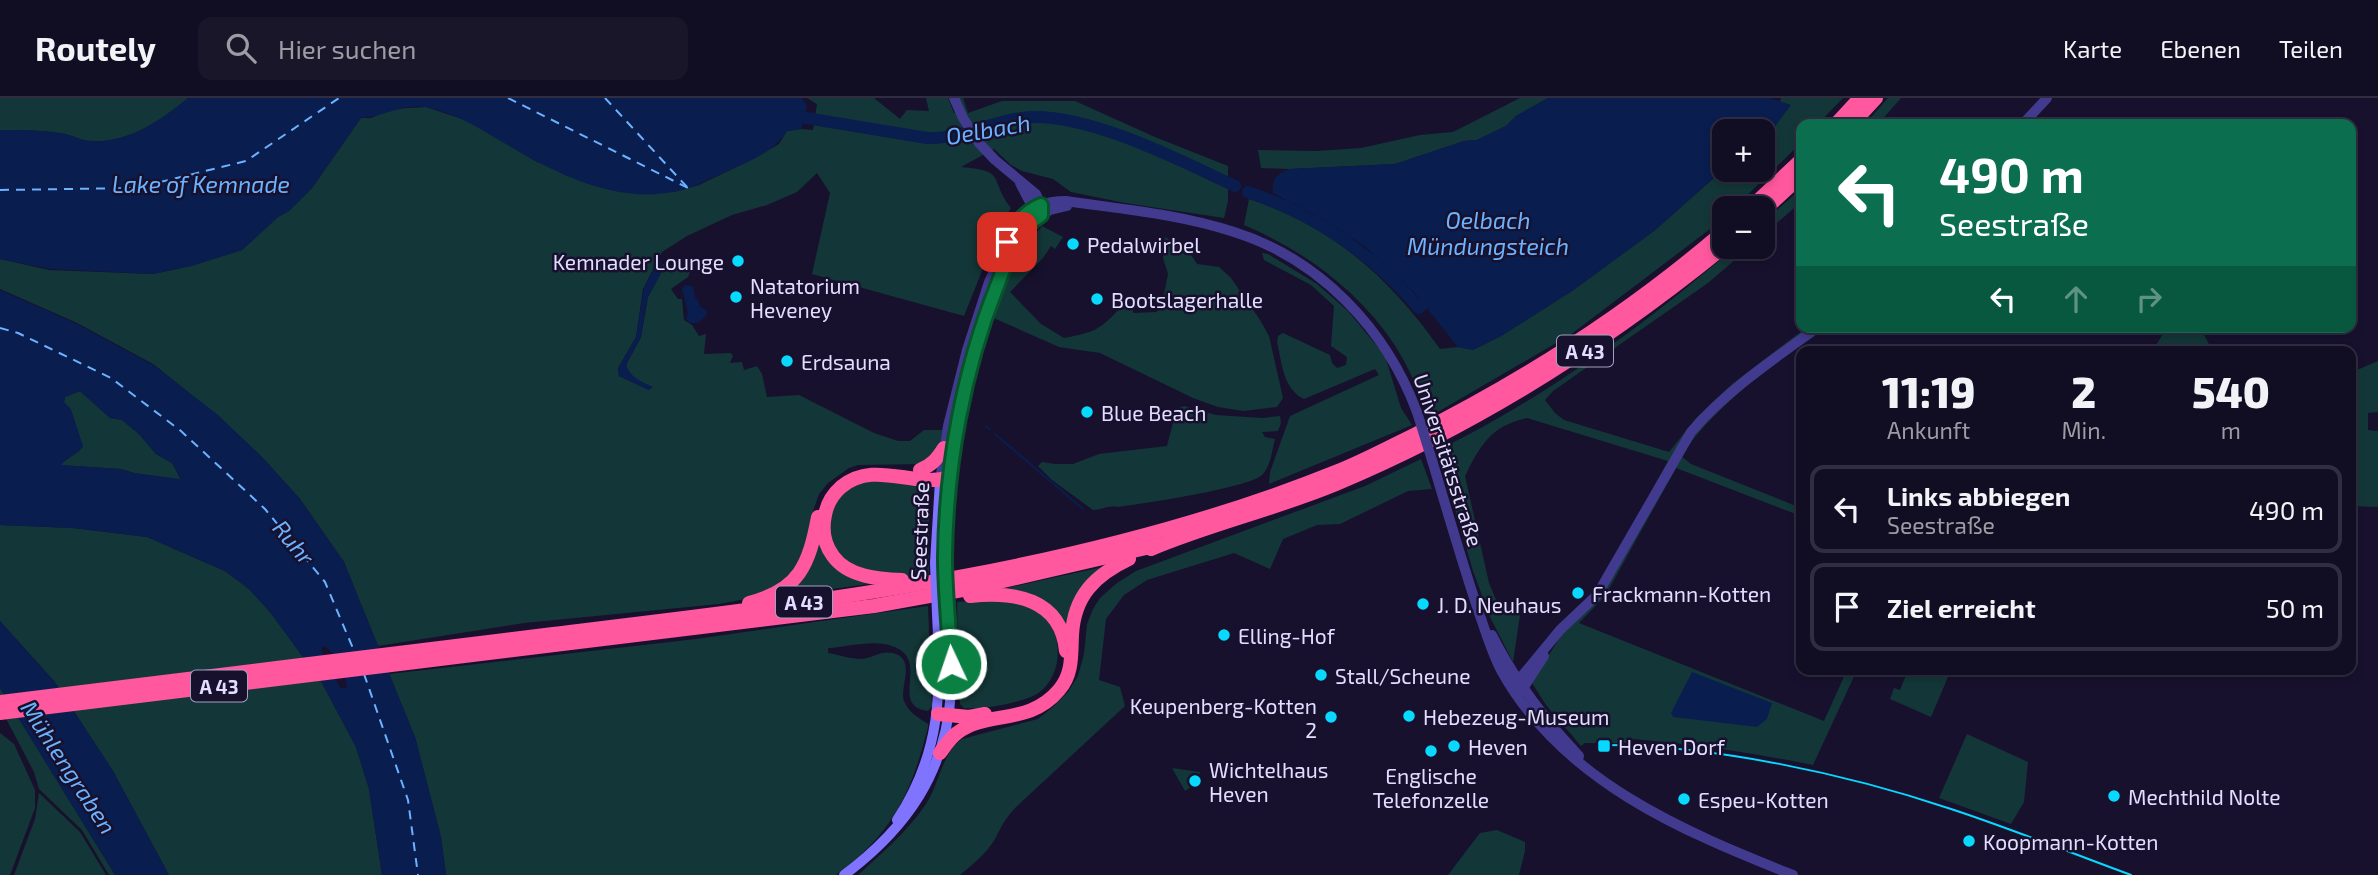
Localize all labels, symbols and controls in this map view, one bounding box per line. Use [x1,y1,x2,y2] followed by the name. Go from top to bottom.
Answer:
[198,17,688,80] search box
[35,28,156,68] text: Routely
[222,29,260,67] icon: search
[278,33,416,64] text: Hier suchen
[2063,34,2122,63] text: Karte
[2160,34,2241,63] text: Ebenen
[2279,34,2343,63] text: Teilen
[944,108,1032,150] water label: Oelbach
[1712,119,1775,259] map controls
[1712,119,1775,182] button: +
[1939,144,2084,203] text: 490 m
[1824,147,1915,238] icon: left
[112,170,290,198] water label: Lake of Kemnade
[1712,196,1775,259] button: −
[1939,204,2089,242] text: Seestraße
[1407,206,1569,260] water label: Oelbach Mündungsteich
[977,212,1037,272] pin
[988,223,1026,261] icon: arrive
[1087,232,1201,257] place label: Pedalwirbel
[1065,236,1081,252] marker: Pedalwirbel
[553,249,724,274] place label: Kemnader Lounge
[730,253,746,269] marker: Kemnader Lounge
[750,273,860,322] place label: Natatorium Heveney
[1984,280,2022,318] icon: left
[2057,280,2095,318] icon: ahead
[2130,280,2168,318] icon: right
[1111,287,1263,312] place label: Bootslagerhalle
[728,289,744,305] marker: Natatorium Heveney
[1089,291,1105,307] marker: Bootslagerhalle
[1557,336,1613,366] road number: A 43
[801,349,891,374] place label: Erdsauna
[779,353,795,369] marker: Erdsauna
[1882,366,1975,416] text: 11:19
[2071,366,2096,416] text: 2
[2192,366,2270,416] text: 540
[1409,370,1489,550] street label: Universitätsstraße
[1101,400,1206,425] place label: Blue Beach
[1079,404,1095,420] marker: Blue Beach
[1887,416,1970,444] text: Ankunft
[2061,416,2106,444] text: Min.
[2221,416,2241,444] text: m
[1887,480,2071,511] text: Links abbiegen
[905,481,933,581] street label: Seestraße
[1828,490,1866,528] icon: left
[2249,494,2324,525] text: 490 m
[1887,511,1995,539] text: Seestraße
[267,514,321,571] water label: Ruhr
[1592,581,1771,606] place label: Frackmann-Kotten
[1570,585,1586,601] marker: Frackmann-Kotten
[776,587,832,618] road number: A 43
[1828,588,1866,626] icon: arrive
[1437,592,1561,617] place label: J. D. Neuhaus
[1887,592,2036,623] text: Ziel erreicht
[2266,592,2324,623] text: 50 m
[1415,596,1431,612] marker: J. D. Neuhaus
[1238,623,1336,648] place label: Elling-Hof
[914,627,988,701] position arrow
[1216,627,1232,643] marker: Elling-Hof
[1335,663,1471,688] place label: Stall/Scheune
[1313,667,1329,683] marker: Stall/Scheune
[191,670,247,702] road number: A 43
[1130,693,1317,742] place label: Keupenberg-Kotten 2
[16,695,122,839] water label: Mühlengraben
[1423,704,1609,729] place label: Hebezeug-Museum
[1401,708,1417,724] marker: Hebezeug-Museum
[1323,709,1339,725] marker: Keupenberg-Kotten 2
[1468,734,1528,759] place label: Heven
[1618,734,1726,759] place label: Heven Dorf
[1446,738,1462,754] marker: Heven
[1596,738,1612,754] marker: Heven Dorf
[1423,743,1439,759] marker: Englische Telefonzelle
[1209,757,1328,806] place label: Wichtelhaus Heven
[1373,763,1489,812] place label: Englische Telefonzelle
[1187,773,1203,789] marker: Wichtelhaus Heven
[2128,784,2281,809] place label: Mechthild Nolte
[1698,787,1829,812] place label: Espeu-Kotten
[2106,788,2122,804] marker: Mechthild Nolte
[1676,791,1692,807] marker: Espeu-Kotten
[1983,829,2158,854] place label: Koopmann-Kotten
[1961,833,1977,849] marker: Koopmann-Kotten

